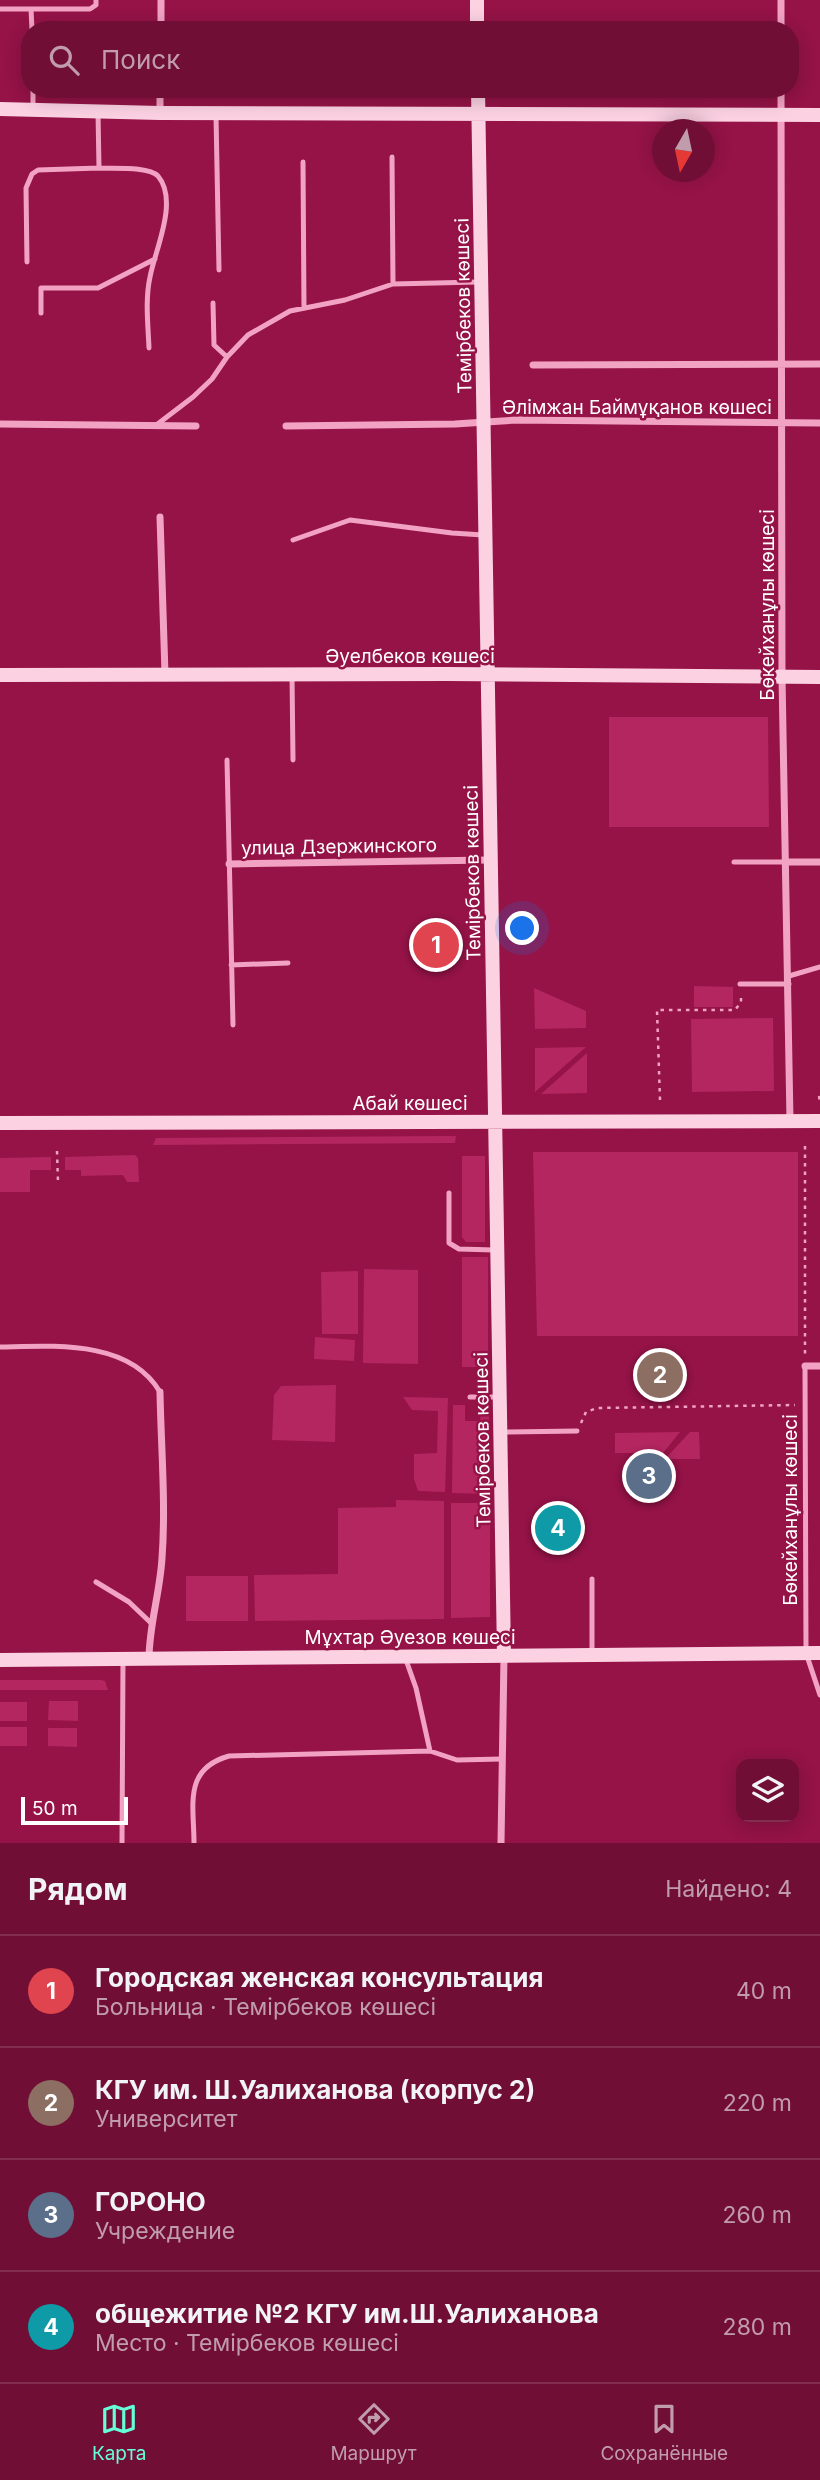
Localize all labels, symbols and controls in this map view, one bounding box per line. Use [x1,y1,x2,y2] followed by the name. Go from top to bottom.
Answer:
[21,21,799,98] search box
[45,41,83,79] icon: search
[101,44,180,75] text: Поиск
[652,119,715,182] north arrow
[450,218,477,394] street label: Темірбеков көшесі
[502,396,772,419] street label: Әлімжан Баймұқанов көшесі
[756,509,779,701] street label: Бөкейханұлы көшесі
[325,645,495,668] street label: Әуелбеков көшесі
[459,785,486,961] street label: Темірбеков көшесі
[241,833,437,860] street label: улица Дзержинского
[505,911,539,945] your location
[413,919,459,971] pin: 1
[352,1092,468,1115] street label: Абай көшесі
[637,1349,683,1401] pin: 2
[469,1352,496,1528] street label: Темірбеков көшесі
[779,1414,802,1606] street label: Бөкейханұлы көшесі
[626,1450,672,1502] pin: 3
[535,1502,581,1554] pin: 4
[304,1626,516,1649] street label: Мұхтар Әуезов көшесі
[736,1759,799,1822] map controls
[736,1759,799,1822] button: layers
[21,1794,128,1826] scale bar
[32,1797,78,1820] text: 50 m
[28,1871,128,1907] text: Рядом
[665,1875,792,1903] text: Найдено: 4
[95,1962,544,1993] text: Городская женская консультация
[46,1977,56,2005] text: 1
[736,1977,792,2005] text: 40 m
[95,1993,436,2021] text: Больница · Темірбеков көшесі
[95,2074,535,2105] text: КГУ им. Ш.Уалиханова (корпус 2)
[44,2089,58,2117] text: 2
[723,2089,792,2117] text: 220 m
[95,2105,237,2133] text: Университет
[95,2186,206,2217] text: ГОРОНО
[44,2201,58,2229] text: 3
[723,2201,792,2229] text: 260 m
[95,2217,235,2245] text: Учреждение
[95,2298,599,2329] text: общежитие №2 КГУ им.Ш.Уалиханова
[43,2313,59,2341] text: 4
[723,2313,792,2341] text: 280 m
[95,2329,399,2357] text: Место · Темірбеков көшесі
[92,2400,147,2465] tab: Карта
[330,2400,417,2465] tab: Маршрут
[600,2400,728,2465] tab: Сохранённые

